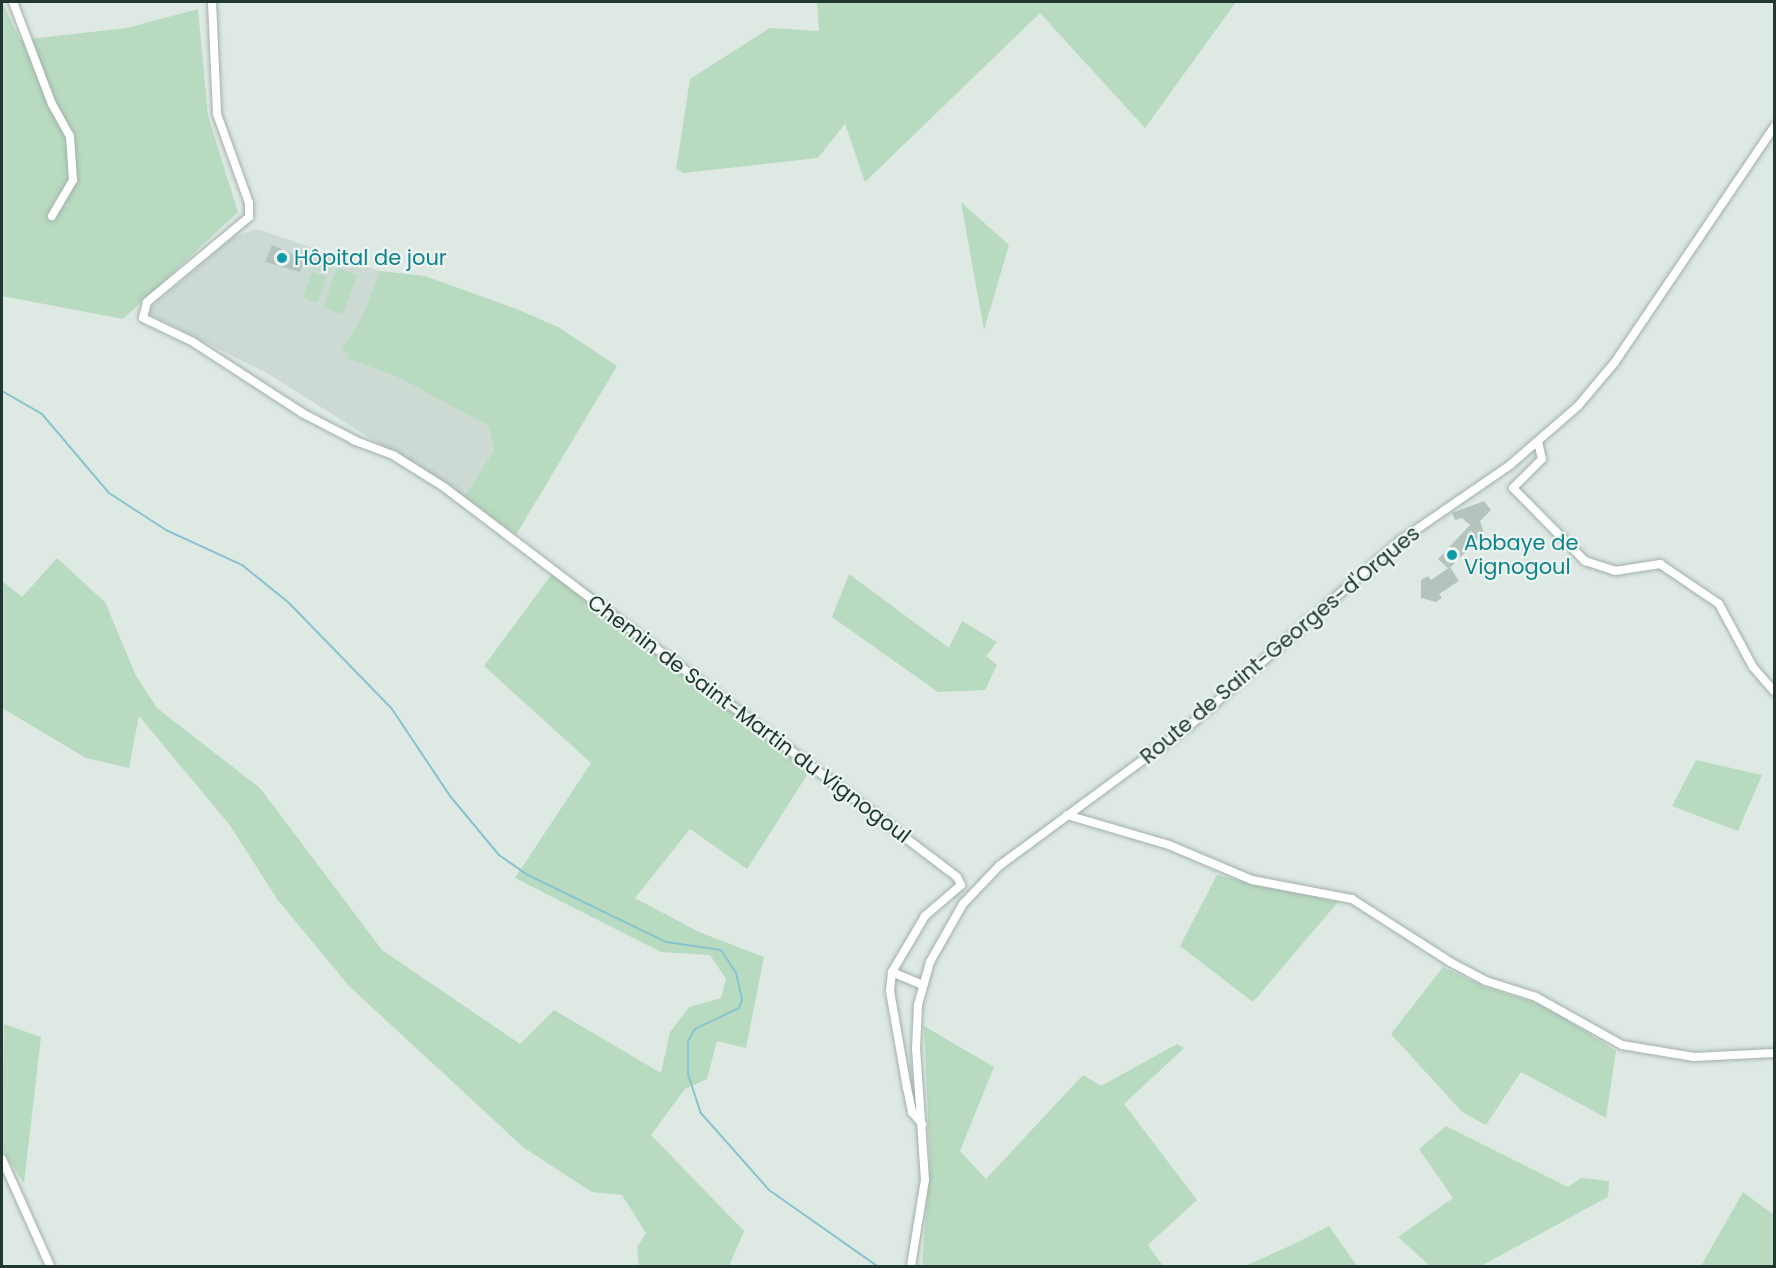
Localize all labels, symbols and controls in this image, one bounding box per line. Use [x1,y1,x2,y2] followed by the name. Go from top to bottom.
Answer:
[294,245,447,271] place label: Hôpital de jour
[275,251,289,265] marker: Hôpital de jour
[1135,521,1425,769] street label: Route de Saint-Georges-d'Orques
[1464,530,1578,580] place label: Abbaye de Vignogoul
[1445,548,1459,562] marker: Abbaye de Vignogoul
[583,589,915,849] street label: Chemin de Saint-Martin du Vignogoul

